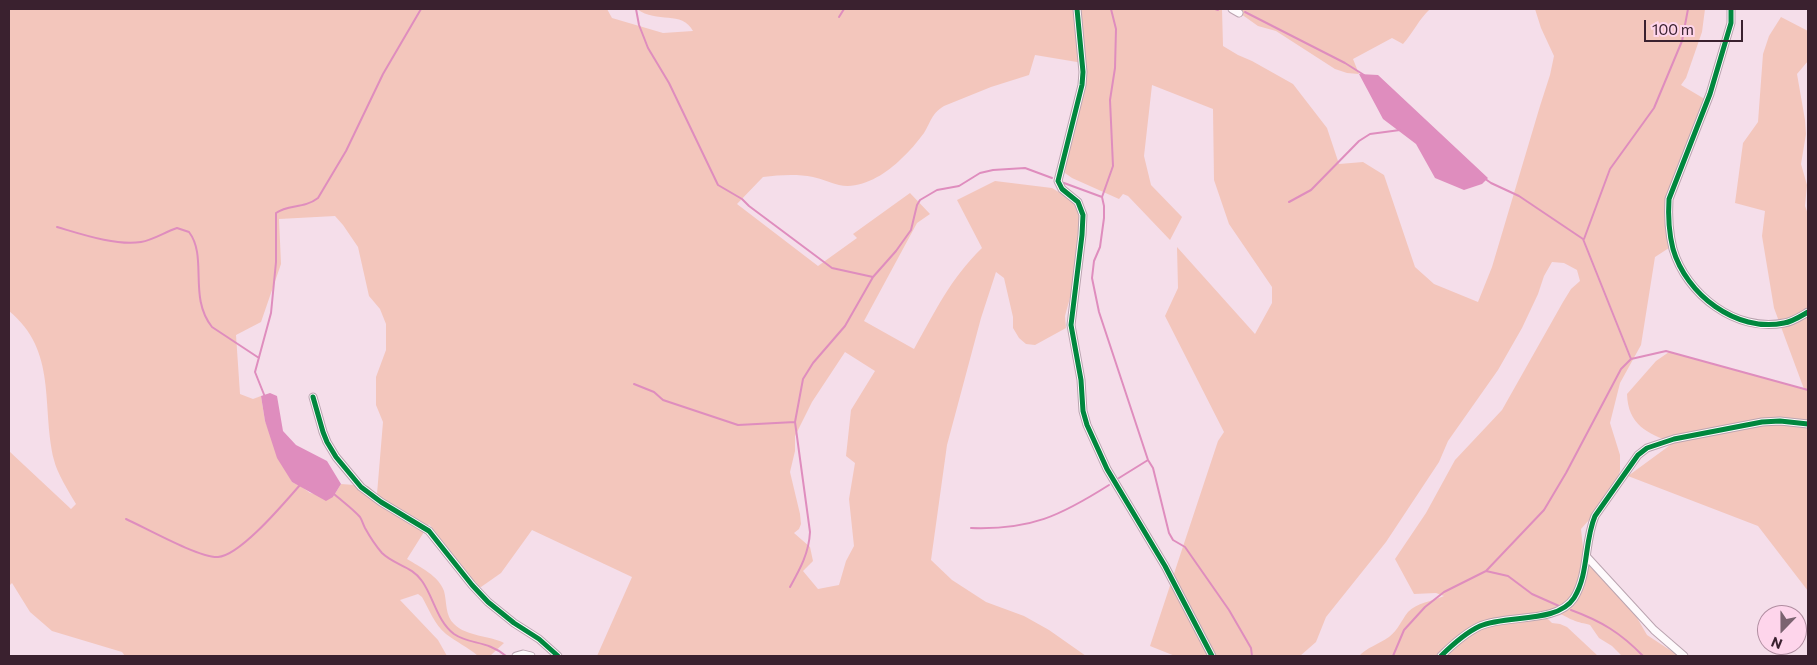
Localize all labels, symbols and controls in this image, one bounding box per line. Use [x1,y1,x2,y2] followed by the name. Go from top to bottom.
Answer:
[1647,10,1746,42] scale bar
[1652,20,1694,38] text: 100 m
[1757,605,1807,655] north arrow
[1769,634,1785,653] text: N

